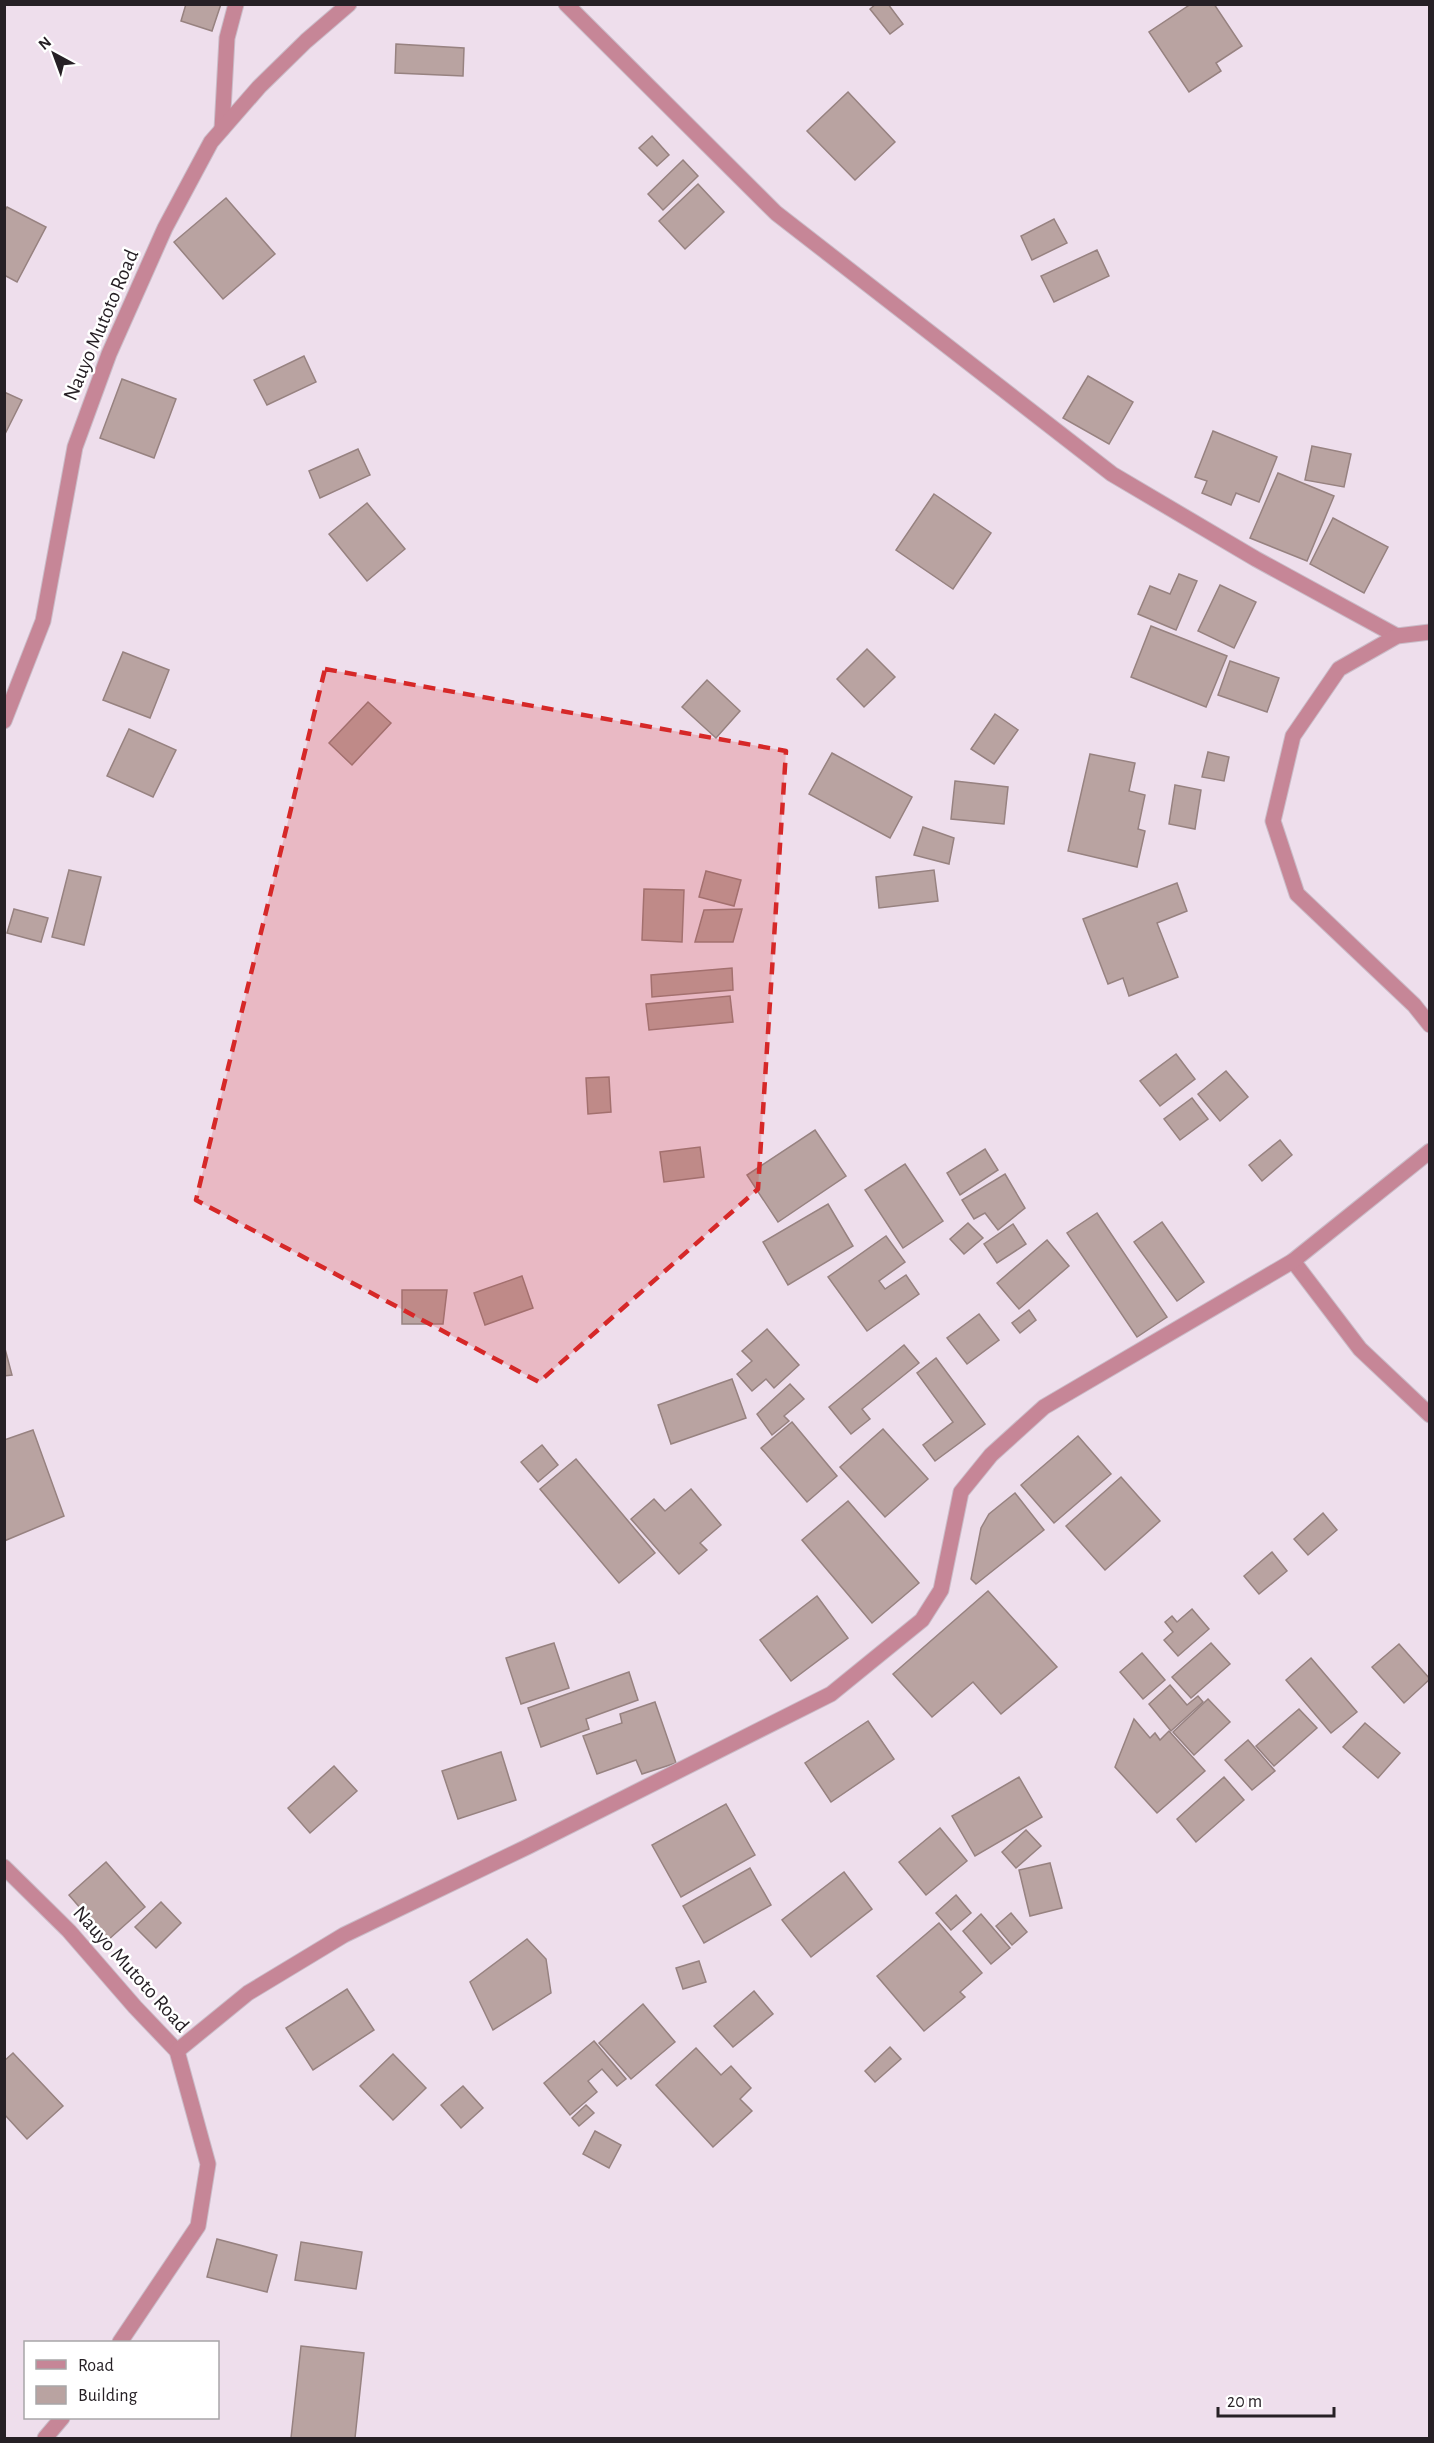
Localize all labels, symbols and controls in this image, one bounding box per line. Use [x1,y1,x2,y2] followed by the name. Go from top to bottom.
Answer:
[24,24,84,84] north arrow
[35,34,54,53] text: N
[60,246,142,404] street label: Nauyo Mutoto Road
[69,1902,193,2036] street label: Nauyo Mutoto Road
[24,2341,219,2419] legend
[78,2357,114,2375] text: Road
[1218,2380,1334,2418] scale bar
[78,2387,138,2405] text: Building
[1227,2393,1262,2411] text: 20 m

